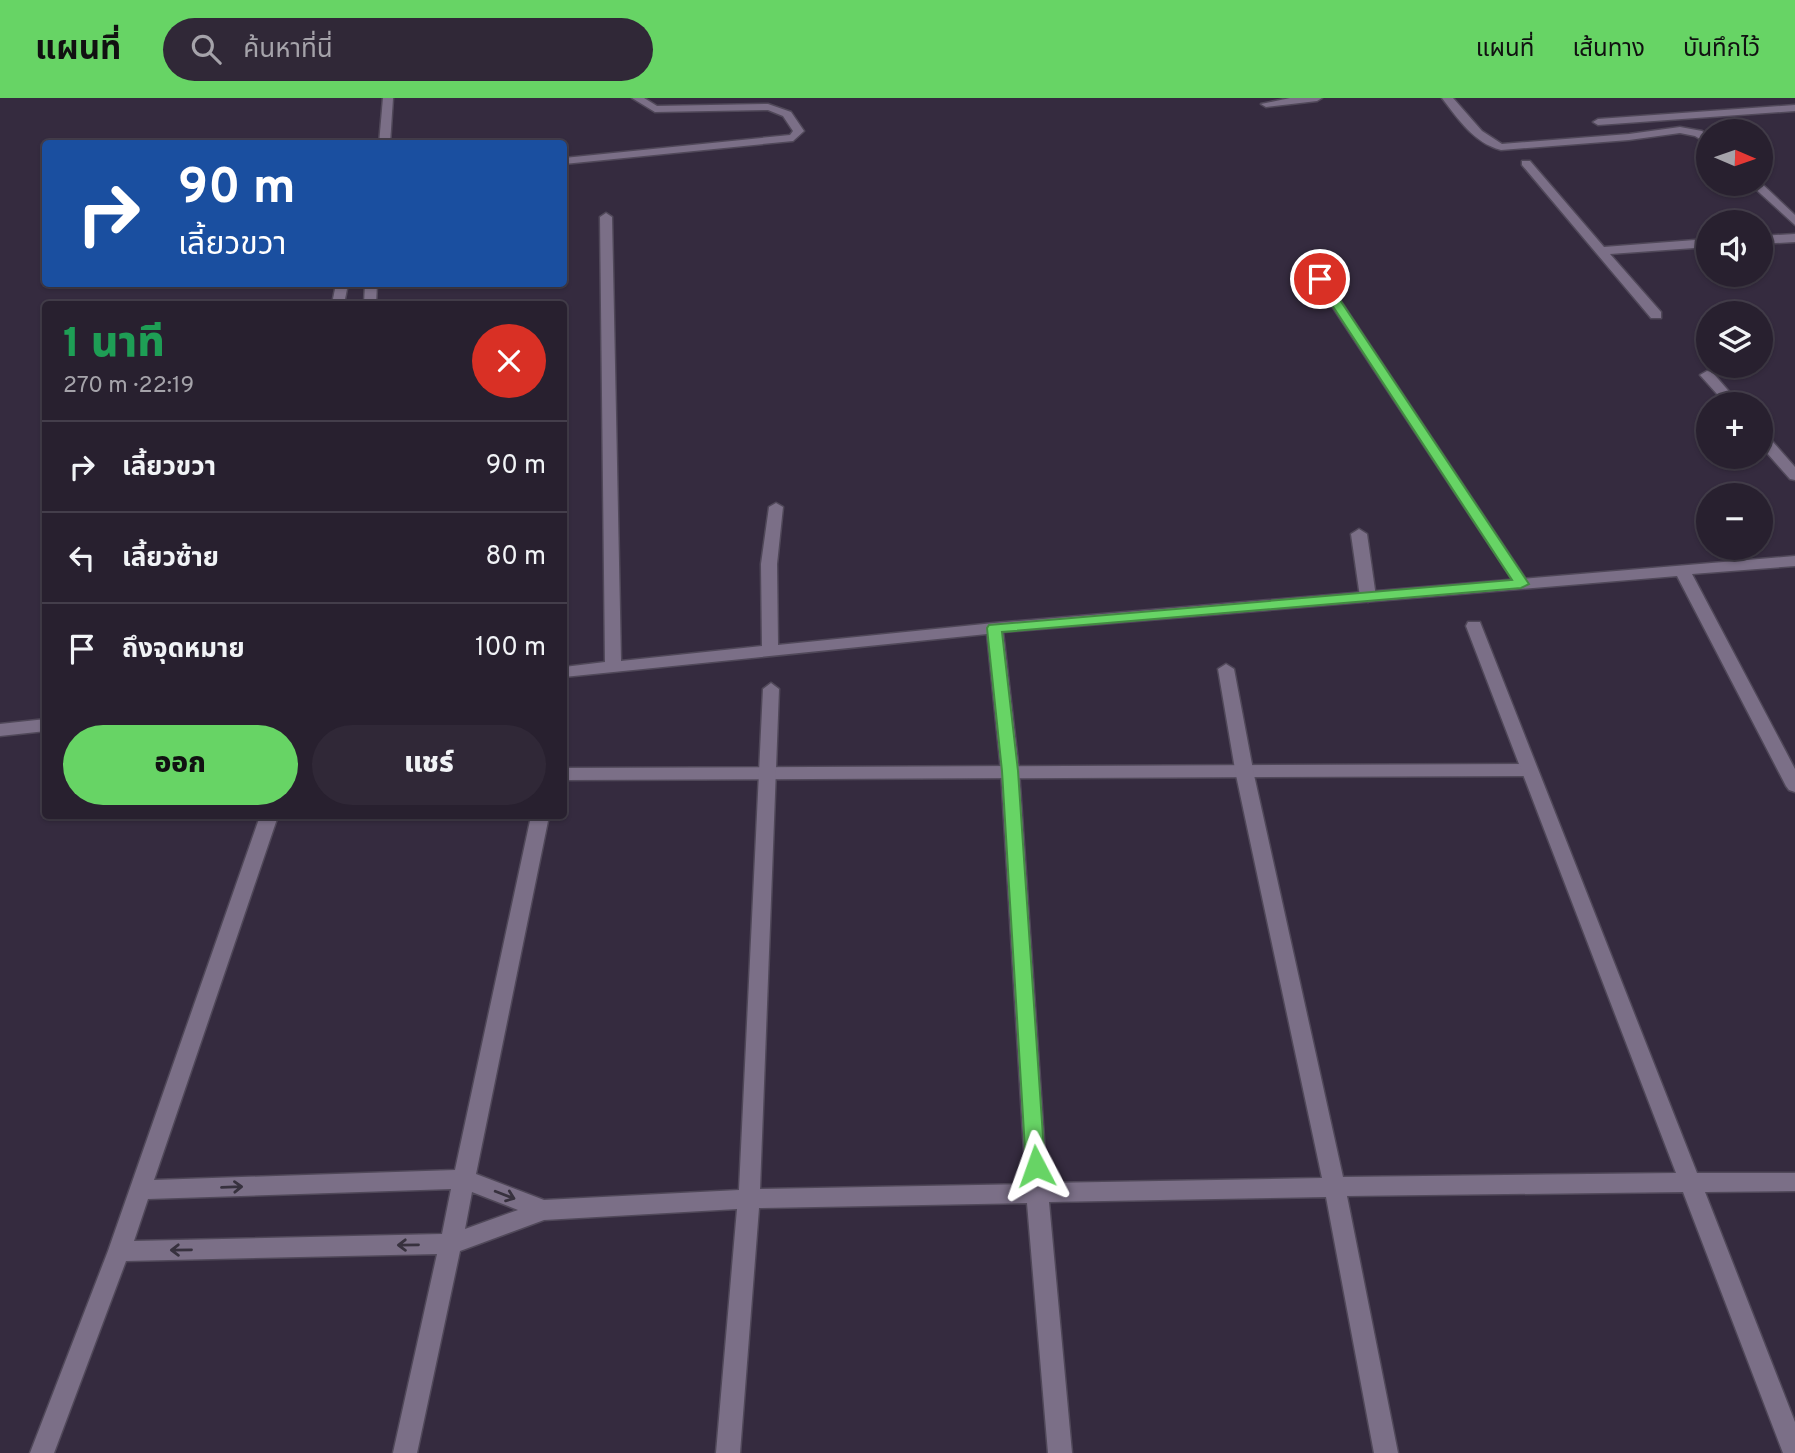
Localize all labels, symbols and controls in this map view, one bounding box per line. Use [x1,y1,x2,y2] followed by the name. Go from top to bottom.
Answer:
[163,18,653,81] search box
[35,30,121,72] text: แผนที่
[187,30,225,68] icon: search
[243,34,333,67] text: ค้นหาที่นี่
[1476,35,1534,65] text: แผนที่
[1572,35,1645,65] text: เส้นทาง
[1683,35,1760,65] text: บันทึกไว้
[1696,119,1773,196] north arrow
[1696,119,1773,560] map controls
[178,159,296,221] text: 90 m
[63,168,154,259] icon: right
[1696,210,1773,287] button: sound
[178,226,286,266] text: เลี้ยวขวา
[1290,249,1350,309] pin
[1301,260,1339,298] icon: arrive
[1696,301,1773,378] button: layers
[63,319,165,372] text: 1 นาที
[472,324,546,398] button: close
[63,372,194,401] text: 270 m · 22:19
[1696,392,1773,469] button: +
[63,448,101,486] icon: right
[486,450,546,483] text: 90 m
[122,452,216,485] text: เลี้ยวขวา
[1696,483,1773,560] button: −
[63,539,101,577] icon: left
[486,541,546,574] text: 80 m
[122,543,219,576] text: เลี้ยวซ้าย
[63,630,101,668] icon: arrive
[475,632,546,665] text: 100 m
[122,634,245,667] text: ถึงจุดหมาย
[63,725,298,805] button: ออก
[312,725,546,805] button: แชร์
[999,1129,1073,1203] position arrow
[220,1180,243,1193] one-way arrow
[494,1190,516,1203] one-way arrow
[397,1238,420,1252] one-way arrow
[169,1243,192,1257] one-way arrow

